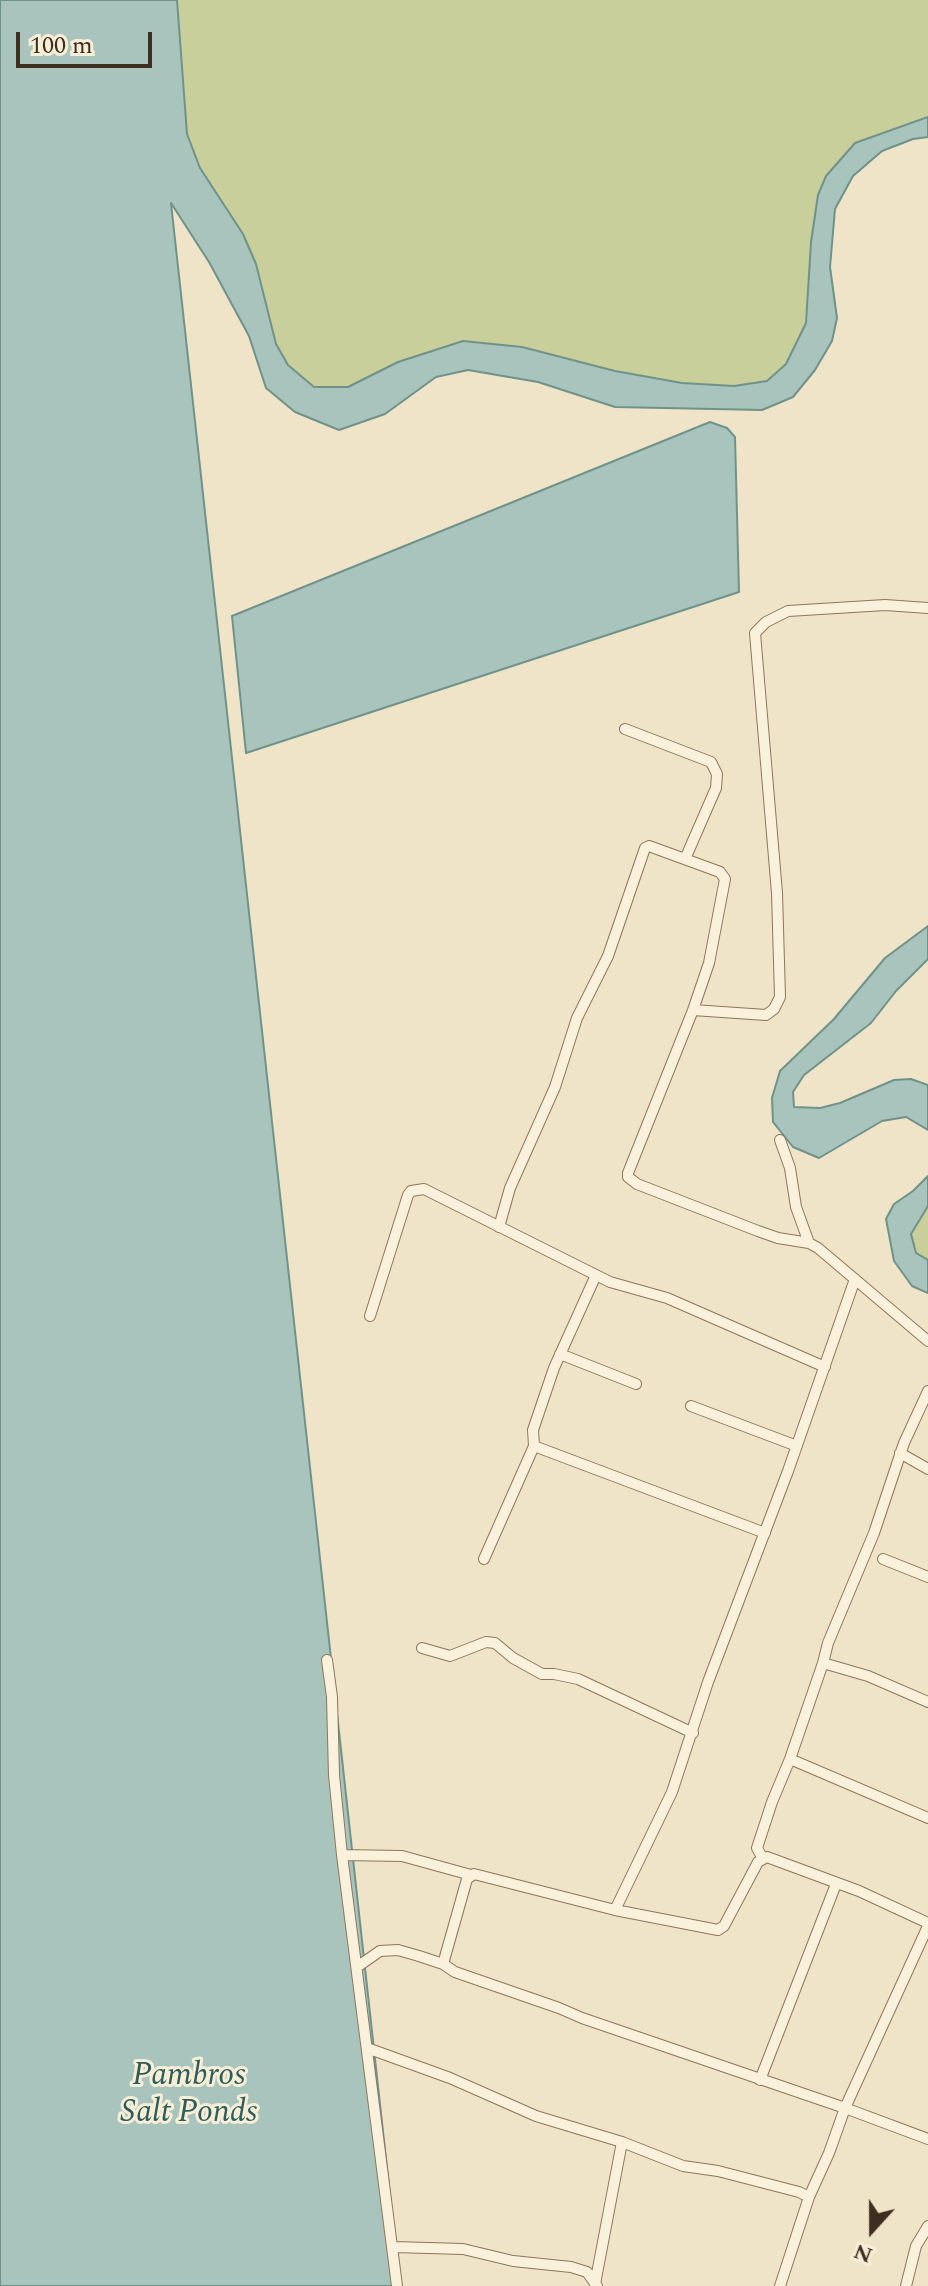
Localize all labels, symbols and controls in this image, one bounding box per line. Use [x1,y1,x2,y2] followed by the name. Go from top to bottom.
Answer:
[20,16,156,66] scale bar
[30,28,93,64] text: 100 m
[121,2059,257,2134] water label: Pambros Salt Ponds
[832,2190,912,2270] north arrow
[849,2234,878,2271] text: N

